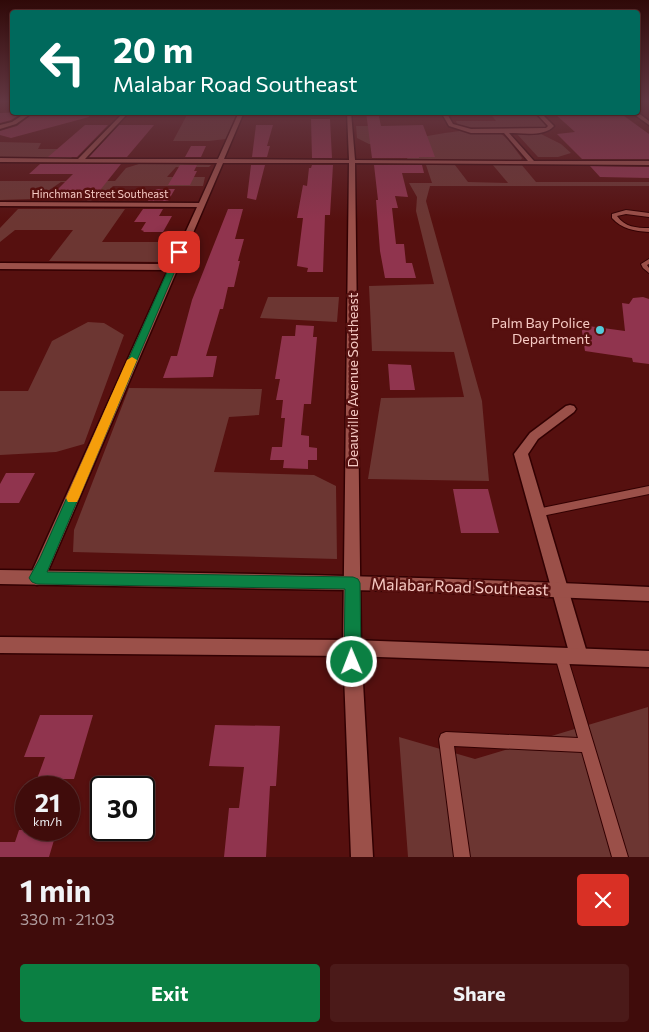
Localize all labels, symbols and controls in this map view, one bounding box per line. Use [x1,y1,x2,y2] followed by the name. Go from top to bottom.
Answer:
[113,27,193,70] text: 20 m
[30,30,95,95] icon: left
[113,70,358,97] text: Malabar Road Southeast
[31,187,169,200] street label: Hinchman Street Southeast
[158,231,200,273] pin
[165,238,193,266] icon: arrive
[344,292,361,468] street label: Deauville Avenue Southeast
[491,314,590,347] place label: Palm Bay Police Department
[594,324,606,336] marker: Palm Bay Police Department
[371,573,550,599] street label: Malabar Road Southeast
[325,635,377,687] position arrow
[90,776,155,841] speed limit sign: 30
[35,787,60,817] text: 21
[33,814,62,828] text: km/h
[20,871,91,908] text: 1 min
[577,874,629,926] button: close
[20,909,115,928] text: 330 m · 21:03
[20,964,320,1022] button: Exit
[330,964,629,1022] button: Share

